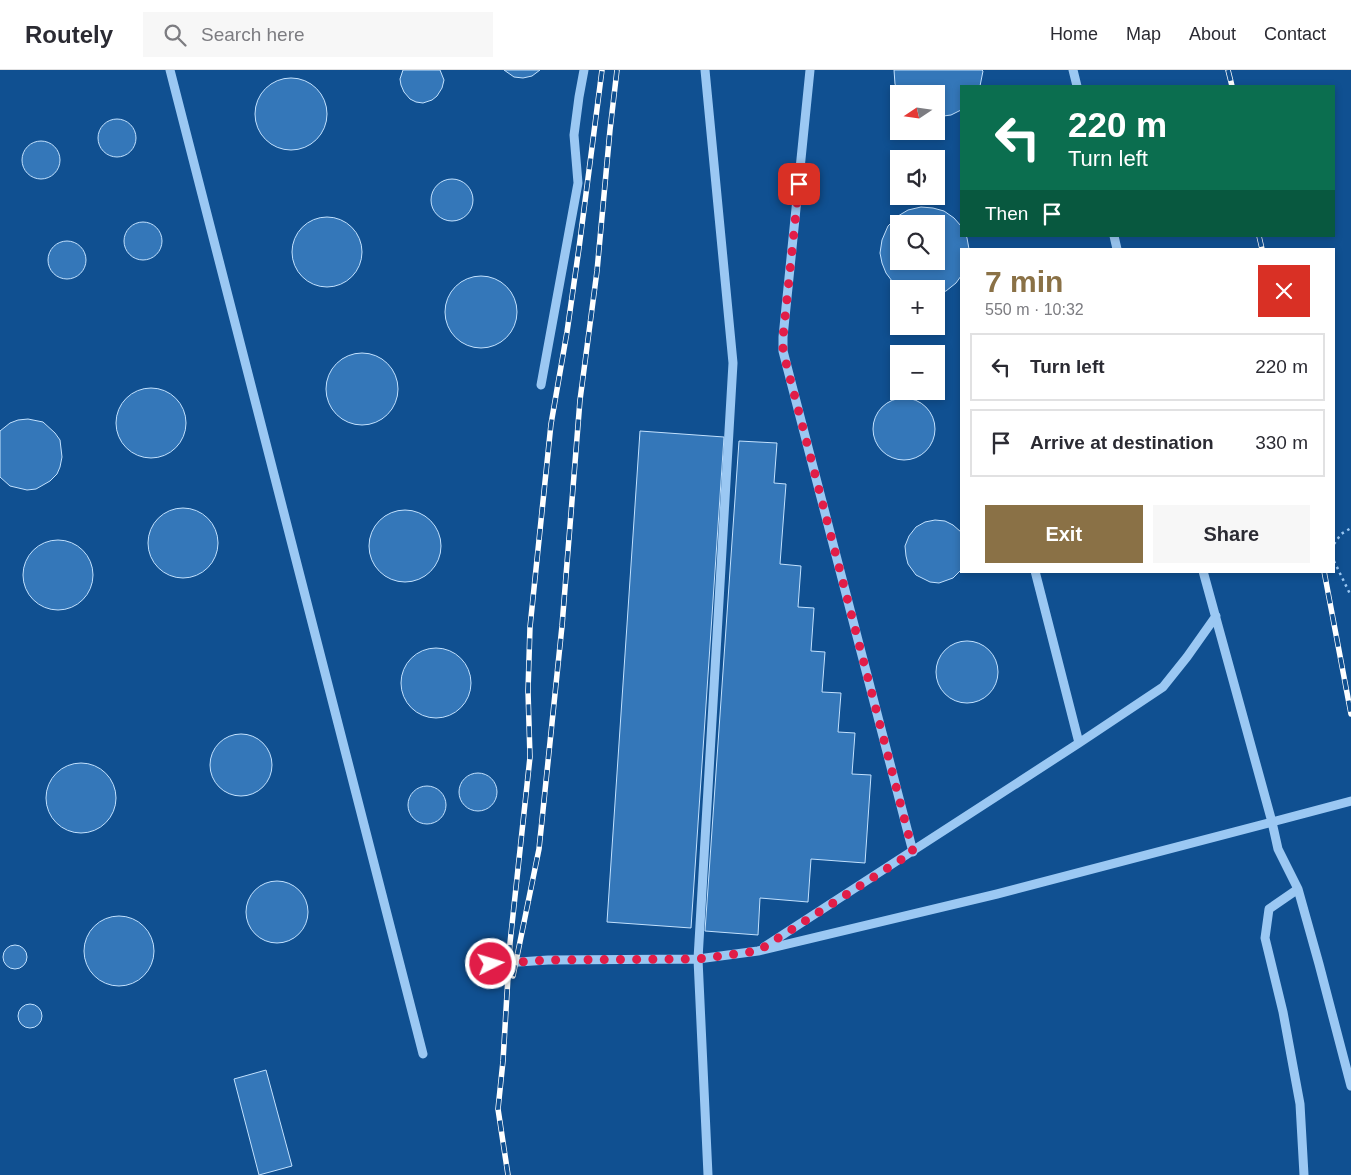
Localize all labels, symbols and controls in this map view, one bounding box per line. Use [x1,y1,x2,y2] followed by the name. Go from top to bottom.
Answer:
[143,12,493,57] search box
[25,21,113,48] text: Routely
[161,21,189,49] icon: search
[201,24,305,45] text: Search here
[1050,24,1098,44] text: Home
[1126,24,1161,44] text: Map
[1189,24,1236,44] text: About
[1264,24,1326,44] text: Contact
[890,85,945,140] north arrow
[890,85,945,400] map controls
[985,105,1050,170] icon: left
[1068,105,1167,144] text: 220 m
[1068,146,1148,171] text: Turn left
[890,150,945,205] button: sound
[778,163,820,205] pin
[785,170,813,198] icon: arrive
[1038,200,1066,228] icon: arrive
[985,203,1028,224] text: Then
[890,215,945,270] button: search
[985,265,1063,298] text: 7 min
[1258,265,1310,317] button: close
[890,280,945,335] button: +
[985,301,1084,318] text: 550 m · 10:32
[890,345,945,400] button: −
[987,353,1015,381] icon: left
[1030,356,1105,377] text: Turn left
[1255,356,1308,377] text: 220 m
[987,429,1015,457] icon: arrive
[1030,432,1214,453] text: Arrive at destination
[1255,432,1308,453] text: 330 m
[985,505,1143,563] button: Exit
[1153,505,1310,563] button: Share
[464,937,516,989] position arrow

